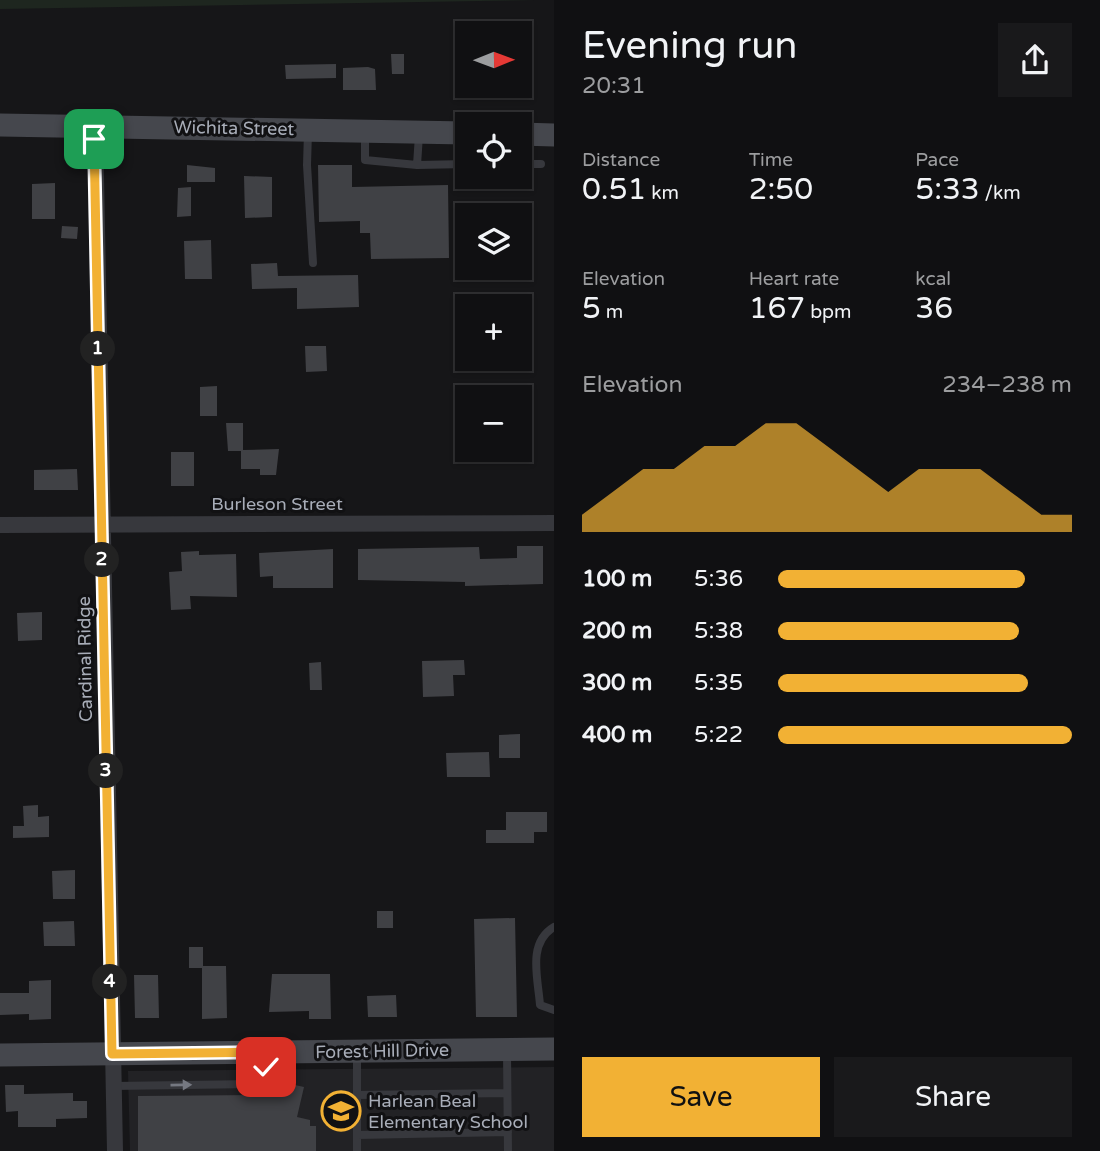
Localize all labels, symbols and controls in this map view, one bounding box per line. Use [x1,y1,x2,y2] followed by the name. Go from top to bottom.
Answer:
[455,21,532,98] north arrow
[455,21,532,462] map controls
[582,23,797,69] text: Evening run
[998,23,1072,97] button: share
[582,72,646,100] text: 20:31
[64,109,124,169] pin
[455,112,532,189] button: locate
[173,116,295,140] street label: Wichita Street
[75,120,113,158] icon: arrive
[582,149,660,171] text: Distance
[749,149,793,171] text: Time
[915,149,959,171] text: Pace
[582,171,646,208] text: 0.51
[749,171,813,208] text: 2:50
[915,171,980,208] text: 5:33
[646,182,679,204] text: km
[980,182,1021,204] text: /km
[455,203,532,280] button: layers
[582,268,665,290] text: Elevation
[749,268,839,290] text: Heart rate
[915,268,951,290] text: kcal
[582,290,601,327] text: 5
[749,290,805,327] text: 167
[915,290,953,327] text: 36
[455,294,532,371] button: +
[601,301,623,323] text: m
[805,301,852,323] text: bpm
[80,332,116,366] pin: 1
[92,337,103,359] text: 1
[582,371,683,399] text: Elevation
[942,371,1072,399] text: 234–238 m
[455,385,532,462] button: −
[211,493,343,515] street label: Burleson Street
[84,542,119,578] pin: 2
[96,548,107,570] text: 2
[582,565,652,593] text: 100 m
[694,565,743,593] text: 5:36
[73,596,97,722] street label: Cardinal Ridge
[582,617,652,645] text: 200 m
[694,617,743,645] text: 5:38
[582,669,652,697] text: 300 m
[694,669,743,697] text: 5:35
[582,721,652,749] text: 400 m
[694,721,743,749] text: 5:22
[88,754,124,788] pin: 3
[100,759,111,781] text: 3
[92,964,128,1000] pin: 4
[104,970,115,992] text: 4
[236,1037,296,1097] pin
[315,1039,449,1063] street label: Forest Hill Drive
[247,1048,285,1086] icon: check
[582,1057,820,1137] button: Save
[834,1057,1072,1137] button: Share
[170,1079,192,1091] one-way arrow
[320,1090,362,1132] school or university icon: Harlean Beal Elementary School
[368,1090,528,1133] place label: Harlean Beal Elementary School

